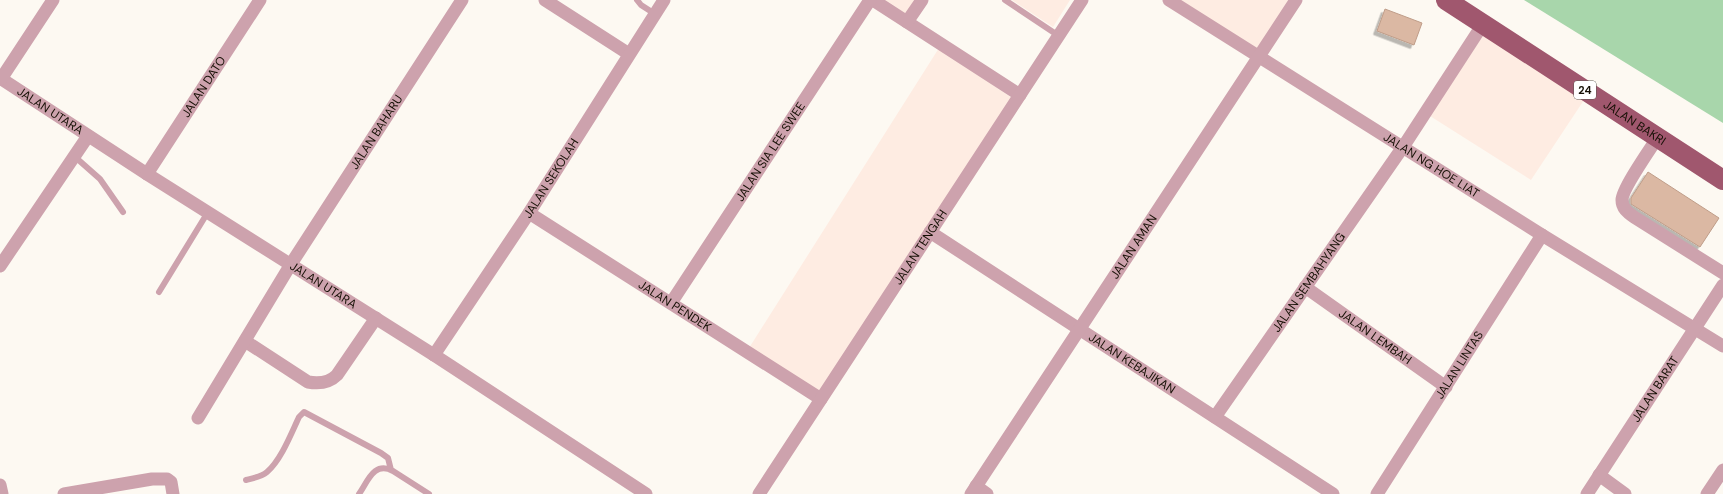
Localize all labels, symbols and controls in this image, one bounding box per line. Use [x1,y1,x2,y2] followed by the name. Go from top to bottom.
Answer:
[178,53,229,120] street label: JALAN DATO
[1574,81,1596,99] road number: 24
[14,83,87,138] street label: JALAN UTARA
[346,92,406,172] street label: JALAN BAHARU
[1600,96,1669,149] street label: JALAN BAKRI
[732,99,809,204] street label: JALAN SIA LEE SWEE
[1380,129,1482,202] street label: JALAN NG HOE LIAT
[520,135,582,221] street label: JALAN SEKOLAH
[890,207,951,288] street label: JALAN TENGAH
[1107,212,1161,282] street label: JALAN AMAN
[1268,229,1349,335] street label: JALAN SEMBAHYANG
[287,258,360,312] street label: JALAN UTARA
[635,277,714,335] street label: JALAN PENDEK
[1335,305,1415,368] street label: JALAN LEMBAH
[1432,328,1487,402] street label: JALAN LINTAS
[1086,329,1178,397] street label: JALAN KEBAJIKAN
[1628,353,1683,425] street label: JALAN BARAT

